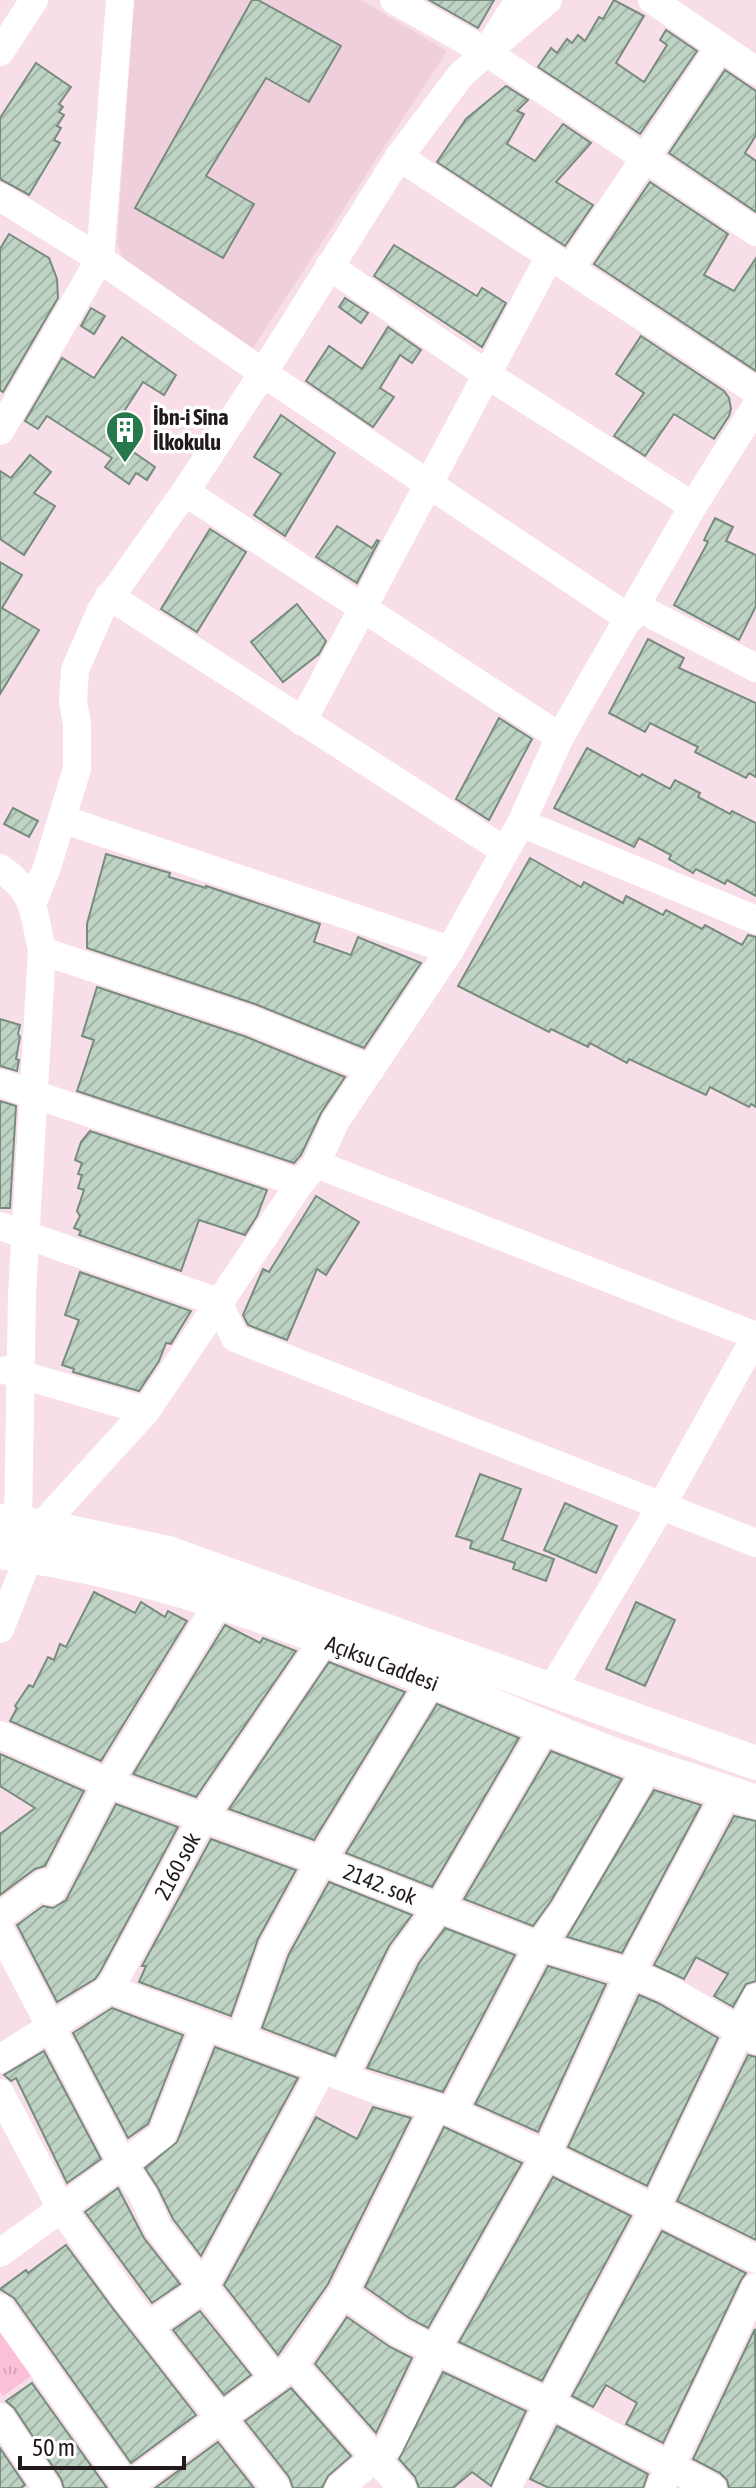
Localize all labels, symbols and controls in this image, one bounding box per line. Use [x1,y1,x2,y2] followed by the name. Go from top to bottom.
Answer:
[153,404,228,455] place label: İbn-i Sina İlkokulu
[104,409,146,464] building icon: İbn-i Sina İlkokulu
[322,1630,442,1696] street label: Açıksu Caddesi
[149,1828,206,1904] street label: 2160 sok
[340,1858,420,1910] street label: 2142. sok
[20,2420,184,2470] scale bar
[32,2434,75,2461] text: 50 m

